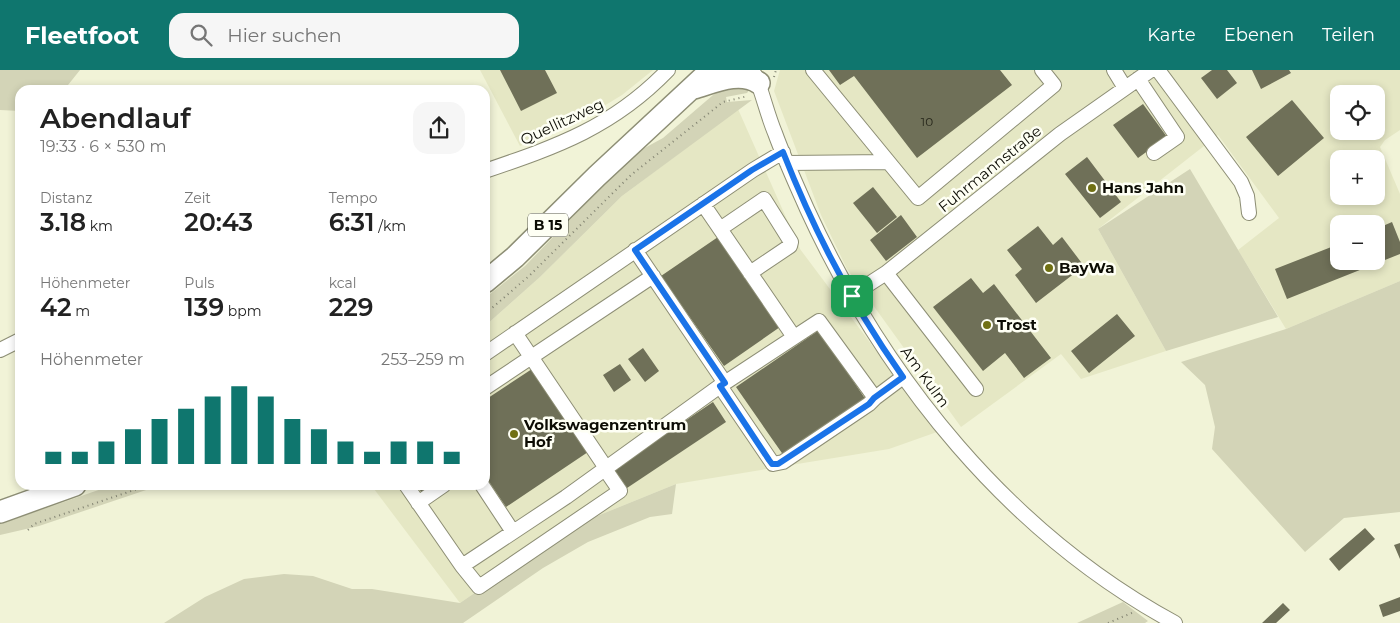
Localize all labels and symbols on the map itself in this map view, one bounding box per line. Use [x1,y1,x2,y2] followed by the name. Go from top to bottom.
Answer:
[517,94,606,149] street label: Quellitzweg
[921,114,933,129] house number: 10
[934,121,1045,216] street label: Fuhrmannstraße
[1102,178,1184,197] place label: Hans Jahn
[1086,182,1098,194] marker: Hans Jahn
[528,214,568,236] road number: B 15
[1059,258,1114,277] place label: BayWa
[1043,262,1055,274] marker: BayWa
[831,275,873,317] pin
[997,315,1037,334] place label: Trost
[981,319,993,331] marker: Trost
[897,342,954,411] street label: Am Kulm
[523,415,686,451] place label: Volkswagenzentrum Hof
[508,428,520,440] marker: Volkswagenzentrum Hof

